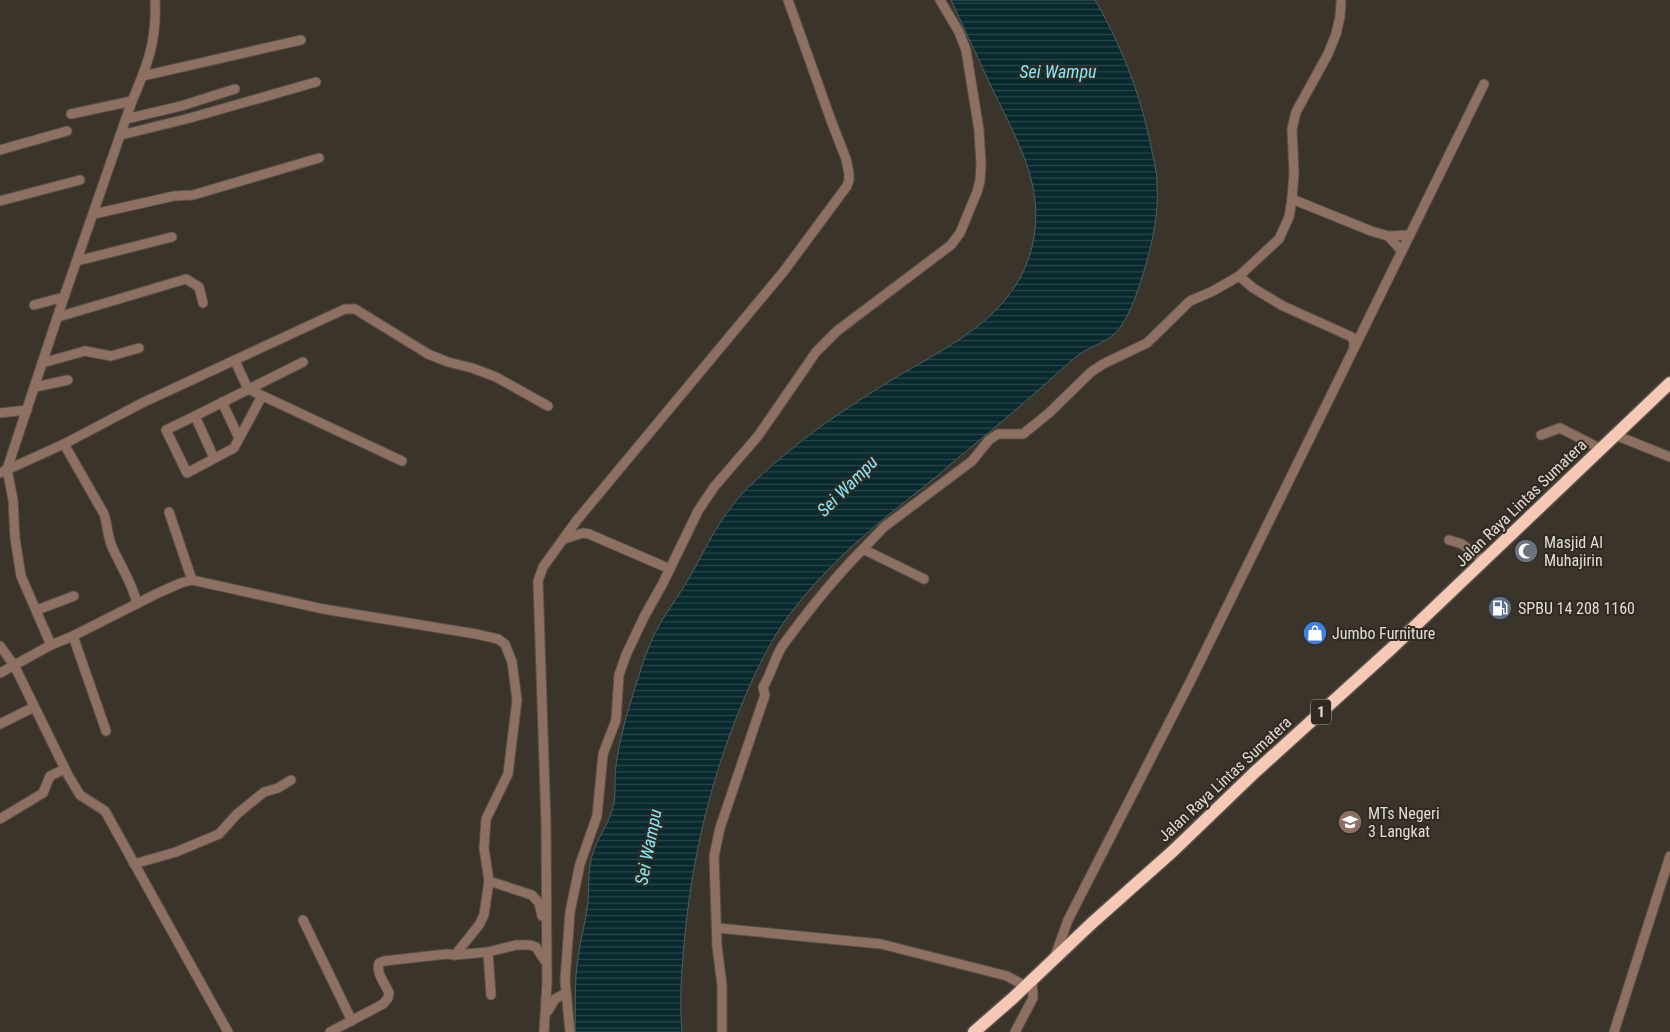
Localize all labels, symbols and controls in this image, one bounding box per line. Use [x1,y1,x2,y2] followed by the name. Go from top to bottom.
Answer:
[1020,61,1097,82] water label: Sei Wampu
[1452,435,1590,571] street label: Jalan Raya Lintas Sumatera
[812,451,882,521] water label: Sei Wampu
[1544,533,1603,570] place label: Masjid Al Muhajirin
[1513,538,1539,564] mosque icon: Masjid Al Muhajirin
[1487,595,1513,621] fuel station icon: SPBU 14 208 1160
[1518,599,1635,618] place label: SPBU 14 208 1160
[1302,620,1328,646] shop icon: Jumbo Furniture
[1332,624,1435,643] place label: Jumbo Furniture
[1311,700,1331,724] road number: 1
[1155,712,1295,846] street label: Jalan Raya Lintas Sumatera
[1368,804,1440,841] place label: MTs Negeri 3 Langkat
[630,807,666,887] water label: Sei Wampu
[1337,809,1363,835] school or university icon: MTs Negeri 3 Langkat

